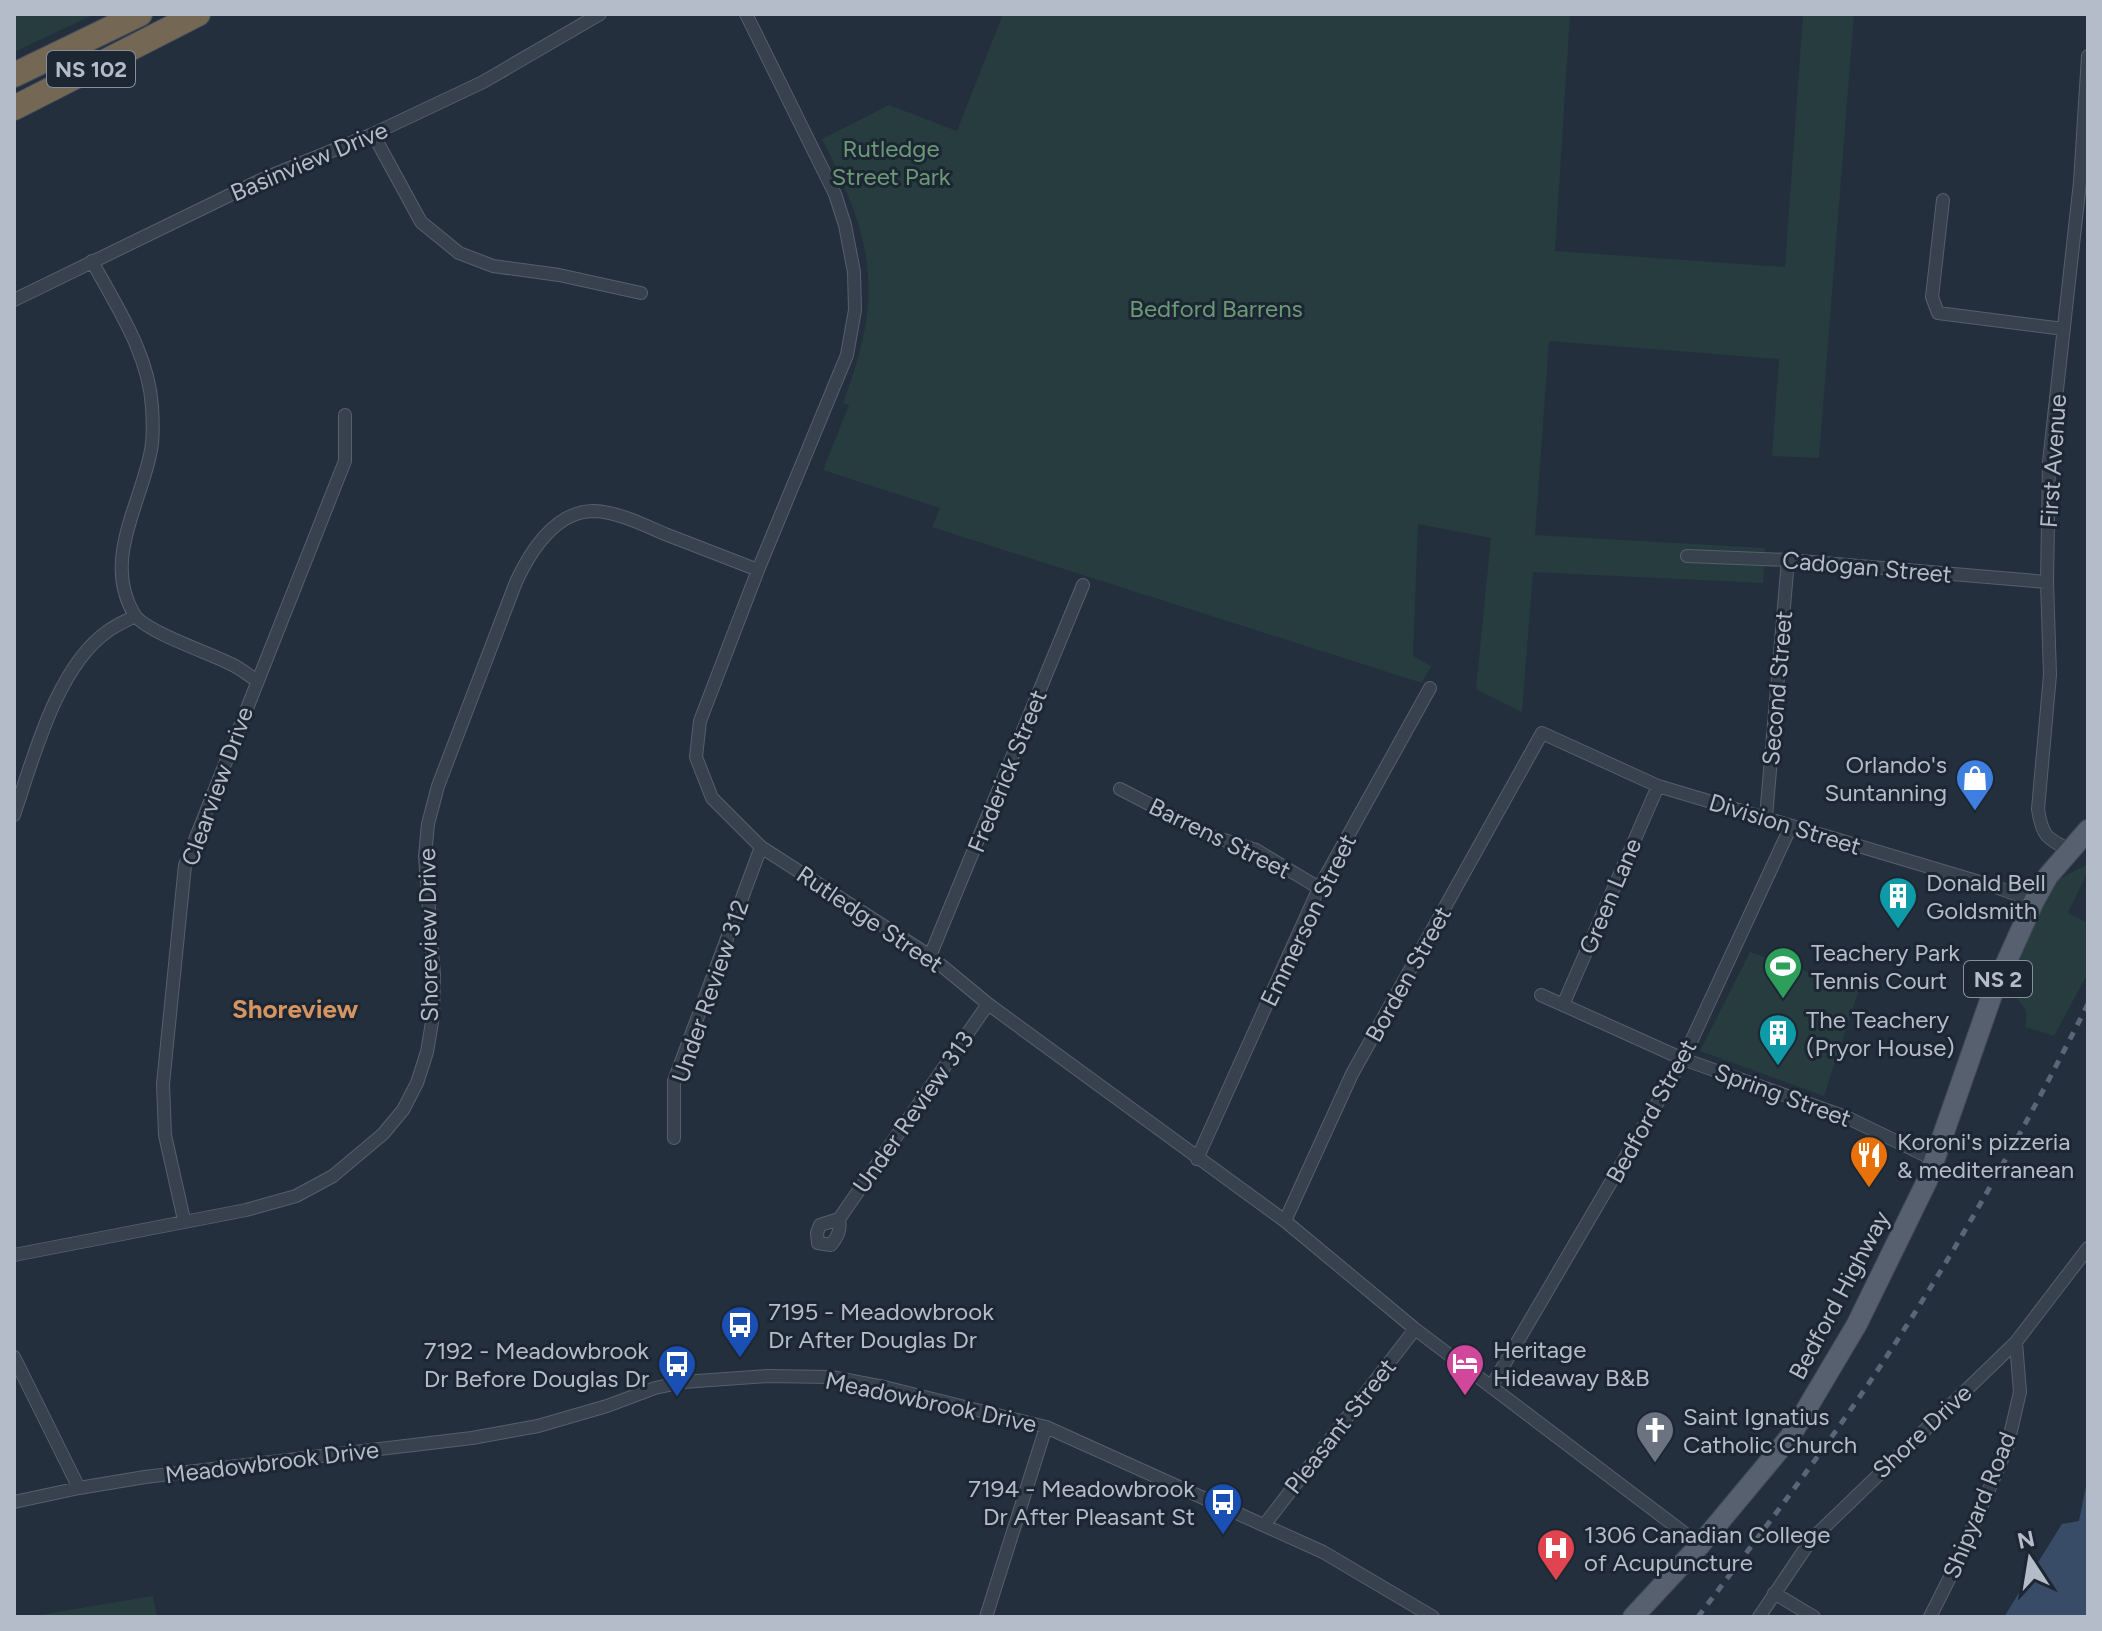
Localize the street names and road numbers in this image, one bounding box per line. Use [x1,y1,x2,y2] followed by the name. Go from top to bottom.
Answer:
[47,51,135,87] road number: NS 102
[226,115,392,207] street label: Basinview Drive
[2034,393,2072,529] street label: First Avenue
[1781,545,1953,589] street label: Cadogan Street
[1756,609,1798,767] street label: Second Street
[961,686,1053,856] street label: Frederick Street
[175,703,259,869] street label: Clearview Drive
[1706,787,1864,861] street label: Division Street
[1144,791,1296,885] street label: Barrens Street
[1254,829,1362,1011] street label: Emmerson Street
[1573,834,1647,958] street label: Green Lane
[412,848,444,1022] street label: Shoreview Drive
[791,859,949,979] street label: Rutledge Street
[665,896,755,1086] street label: Under Review 312
[1359,901,1457,1047] street label: Borden Street
[1964,961,2032,997] road number: NS 2
[846,1025,980,1199] street label: Under Review 313
[1600,1034,1702,1188] street label: Bedford Street
[1711,1057,1855,1133] street label: Spring Street
[1782,1205,1896,1384] street label: Bedford Highway
[1278,1353,1402,1499] street label: Pleasant Street
[823,1365,1039,1439] street label: Meadowbrook Drive
[1867,1378,1977,1484] street label: Shore Drive
[1936,1427,2022,1583] street label: Shipyard Road
[163,1434,381,1490] street label: Meadowbrook Drive

